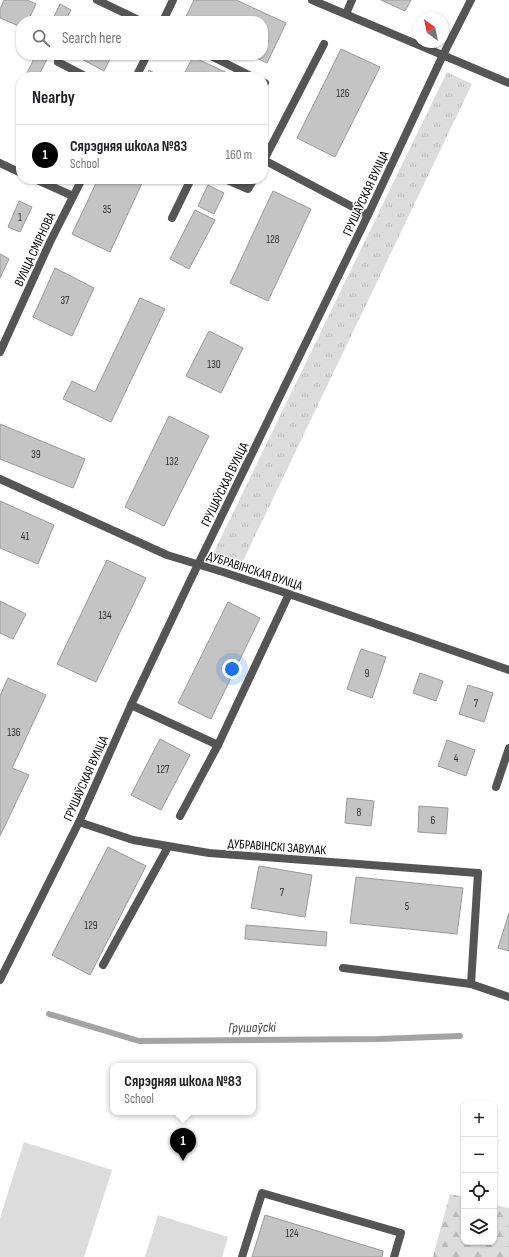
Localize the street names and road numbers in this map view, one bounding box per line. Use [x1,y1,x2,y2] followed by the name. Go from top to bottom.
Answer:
[339,148,393,238] street label: ГРУШАЎСКАЯ ВУЛІЦА
[11,210,59,289] street label: ВУЛІЦА СМІРНОВА
[198,439,252,529] street label: ГРУШАЎСКАЯ ВУЛІЦА
[205,548,305,594] street label: ДУБРАВІНСКАЯ ВУЛІЦА
[60,733,112,824] street label: ГРУШАЎСКАЯ ВУЛІЦА
[227,836,327,858] street label: ДУБРАВІНСКІ ЗАВУЛАК

